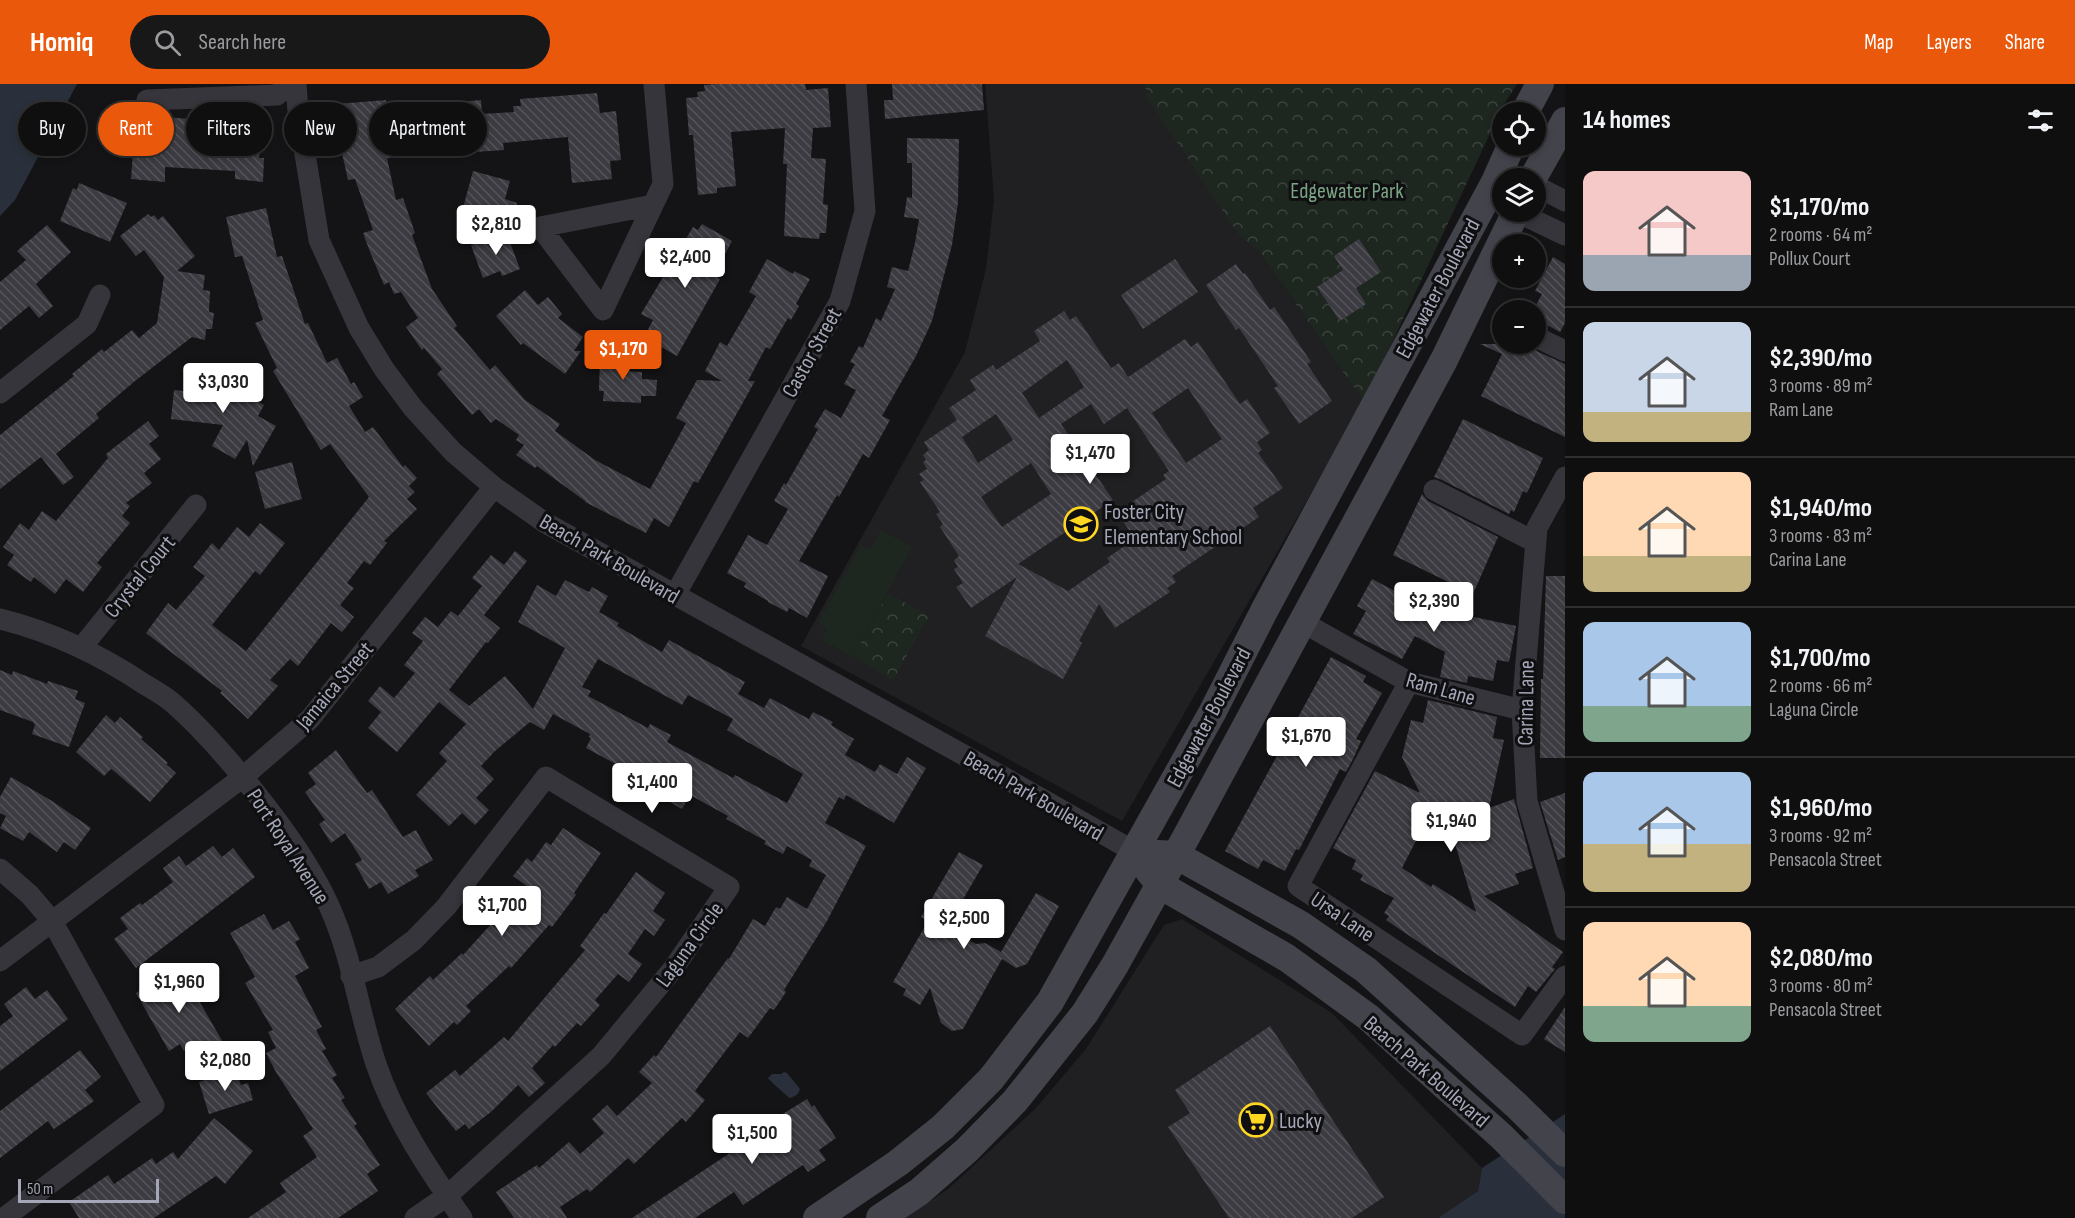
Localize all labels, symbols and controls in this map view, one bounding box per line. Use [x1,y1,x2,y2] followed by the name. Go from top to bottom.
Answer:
[130,15,550,69] search box
[30,26,94,59] text: Homiq
[151,26,184,59] icon: search
[199,29,286,56] text: Search here
[1864,30,1893,55] text: Map
[1926,30,1972,55] text: Layers
[2005,30,2045,55] text: Share
[18,102,86,156] chip: Buy
[98,102,174,156] chip: Rent
[186,102,272,156] chip: Filters
[284,102,357,156] chip: New
[369,102,487,156] chip: Apartment
[1492,102,1546,354] map controls
[1492,102,1546,156] button: locate
[2024,104,2057,137] icon: filters
[1583,105,1671,136] text: 14 homes
[1492,168,1546,222] button: layers
[1290,178,1404,205] park label: Edgewater Park
[1769,192,1869,223] text: $1,170/mo
[1631,195,1703,267] icon: home
[447,205,545,256] pin: $2,810
[471,212,521,236] text: $2,810
[1390,214,1486,363] street label: Edgewater Boulevard
[1769,223,1873,247] text: 2 rooms · 64 m²
[1492,234,1546,288] button: +
[636,238,734,289] pin: $2,400
[659,245,711,269] text: $2,400
[1769,247,1850,271] text: Pollux Court
[1492,300,1546,354] button: −
[777,303,848,402] street label: Castor Street
[574,330,672,381] pin: $1,170
[598,337,648,361] text: $1,170
[1769,343,1872,374] text: $2,390/mo
[1631,346,1703,418] icon: home
[174,363,272,414] pin: $3,030
[197,370,249,394] text: $3,030
[1769,374,1873,398] text: 3 rooms · 89 m²
[1769,398,1833,422] text: Ram Lane
[1041,434,1139,485] pin: $1,470
[1065,441,1115,465] text: $1,470
[1769,493,1872,524] text: $1,940/mo
[1631,496,1703,568] icon: home
[1104,499,1242,551] place label: Foster City Elementary School
[1063,506,1099,542] school or university icon: Foster City Elementary School
[534,508,684,610] street label: Beach Park Boulevard
[1769,524,1872,548] text: 3 rooms · 83 m²
[99,530,182,624] street label: Crystal Court
[1769,548,1847,572] text: Carina Lane
[1385,582,1483,633] pin: $2,390
[1408,589,1460,613] text: $2,390
[290,636,380,736] street label: Jamaica Street
[1161,643,1257,792] street label: Edgewater Boulevard
[1769,643,1871,674] text: $1,700/mo
[1631,646,1703,718] icon: home
[1512,660,1541,746] street label: Carina Lane
[1403,667,1478,712] street label: Ram Lane
[1769,674,1873,698] text: 2 rooms · 66 m²
[1769,698,1858,722] text: Laguna Circle
[1257,717,1355,768] pin: $1,670
[1281,724,1331,748] text: $1,670
[958,745,1108,847] street label: Beach Park Boulevard
[603,763,701,814] pin: $1,400
[626,770,678,794] text: $1,400
[240,784,335,910] street label: Port Royal Avenue
[1769,793,1872,824] text: $1,960/mo
[1631,796,1703,868] icon: home
[1402,802,1500,853] pin: $1,940
[1425,809,1477,833] text: $1,940
[1769,824,1872,848] text: 3 rooms · 92 m²
[1769,848,1882,872] text: Pensacola Street
[453,886,551,937] pin: $1,700
[1305,886,1379,948] street label: Ursa Lane
[477,893,527,917] text: $1,700
[650,897,730,993] street label: Laguna Circle
[915,899,1013,950] pin: $2,500
[938,906,990,930] text: $2,500
[1769,943,1873,974] text: $2,080/mo
[1631,946,1703,1018] icon: home
[130,963,228,1014] pin: $1,960
[153,970,205,994] text: $1,960
[1769,974,1873,998] text: 3 rooms · 80 m²
[1769,998,1882,1022] text: Pensacola Street
[1358,1010,1494,1134] street label: Beach Park Boulevard
[176,1041,274,1092] pin: $2,080
[199,1048,251,1072] text: $2,080
[1238,1102,1274,1138] supermarket icon: Lucky
[1279,1108,1323,1135] place label: Lucky
[703,1114,801,1165] pin: $1,500
[726,1121,778,1145] text: $1,500
[18,1176,159,1204] scale bar
[27,1180,53,1199] text: 50 m

